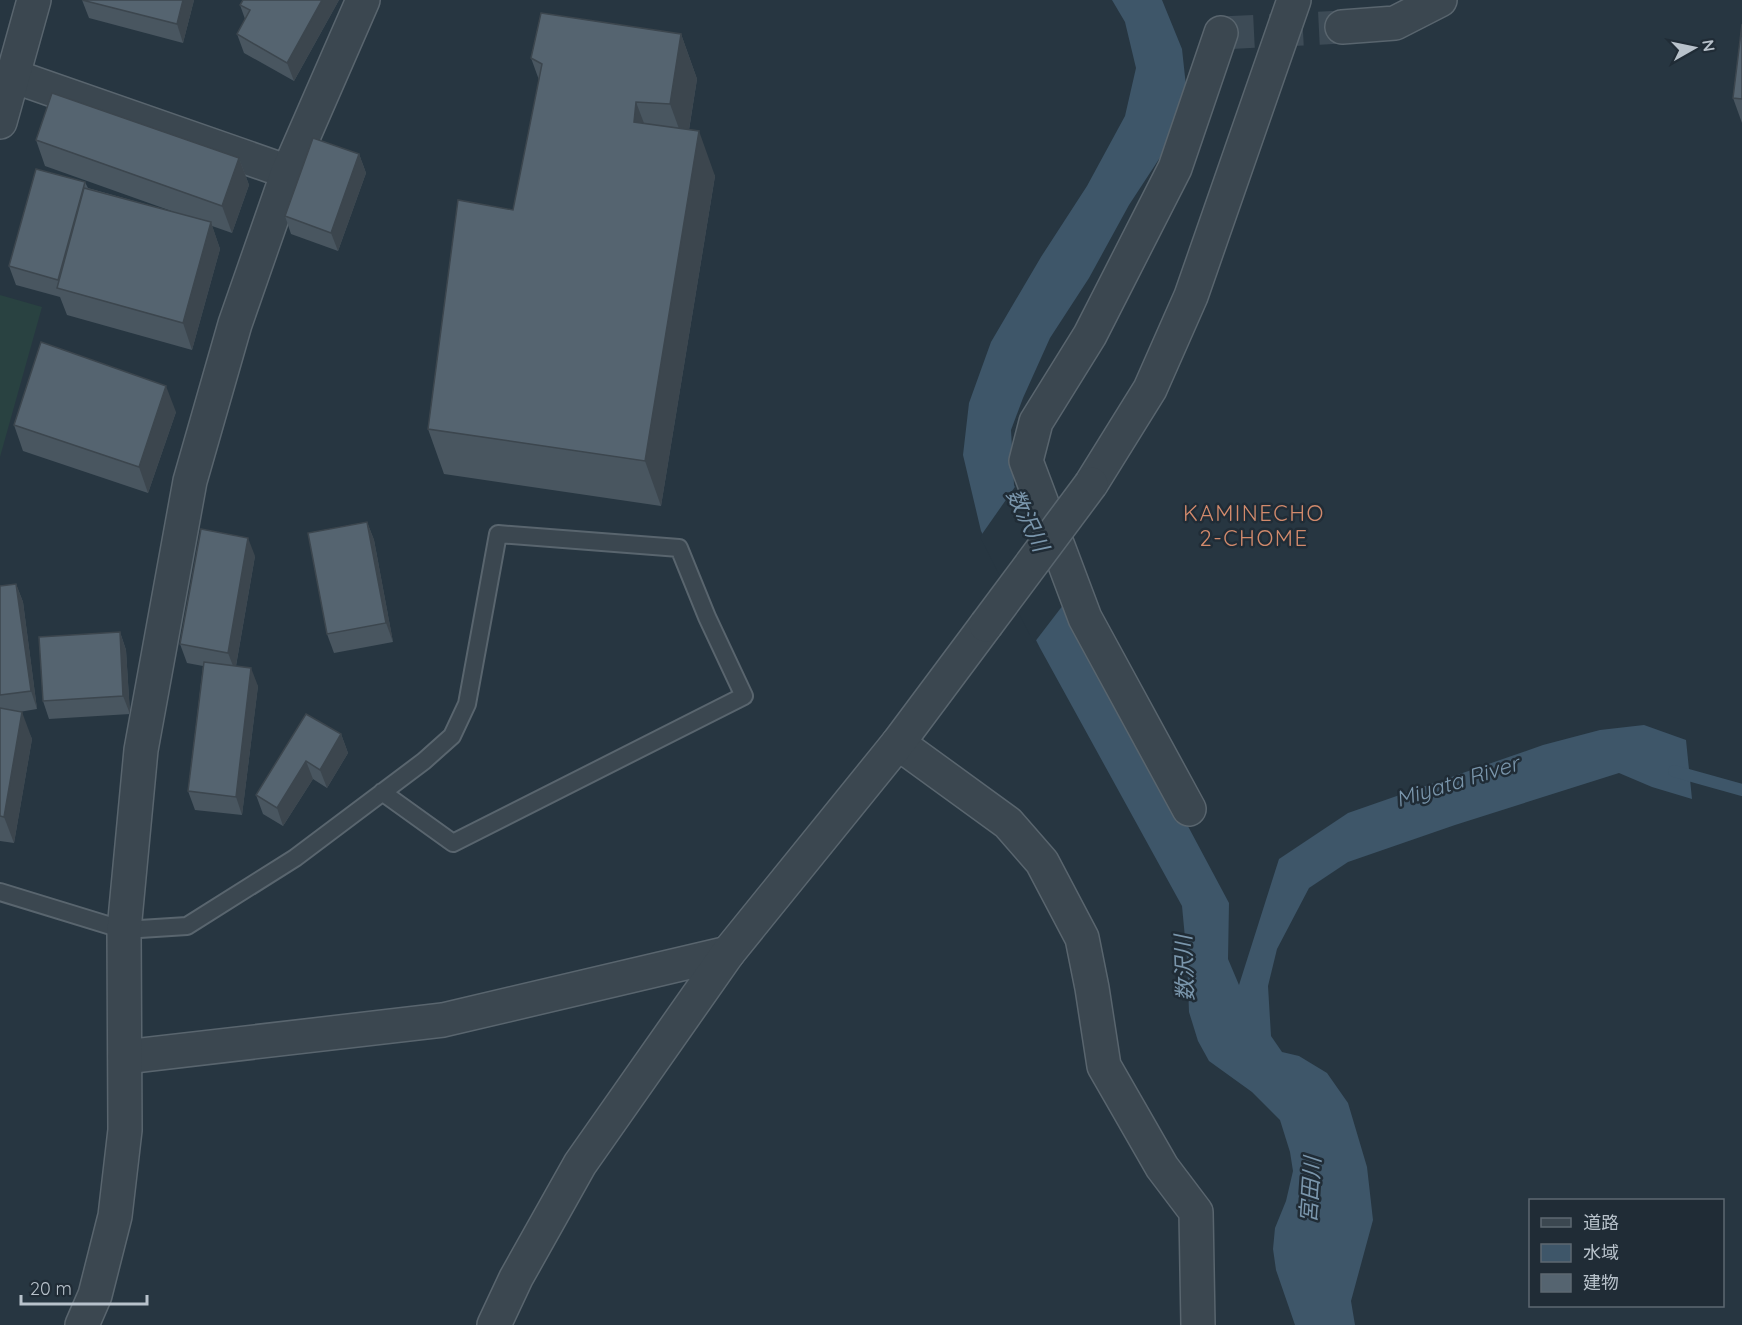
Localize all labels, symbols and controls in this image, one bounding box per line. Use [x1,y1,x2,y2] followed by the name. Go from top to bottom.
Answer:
[1664,18,1724,78] north arrow
[1698,38,1720,53] text: N
[1001,484,1056,558] water label: 数沢川
[1183,499,1325,552] district label: KAMINECHO 2-CHOME
[1392,748,1524,813] water label: Miyata River
[1169,933,1199,1001] water label: 数沢川
[1294,1154,1326,1224] water label: 宮田川
[1529,1199,1724,1307] legend
[1583,1211,1619,1234] text: 道路
[1583,1241,1619,1264] text: 水域
[21,1268,147,1306] scale bar
[1583,1271,1619,1294] text: 建物
[30,1277,72,1300] text: 20 m

